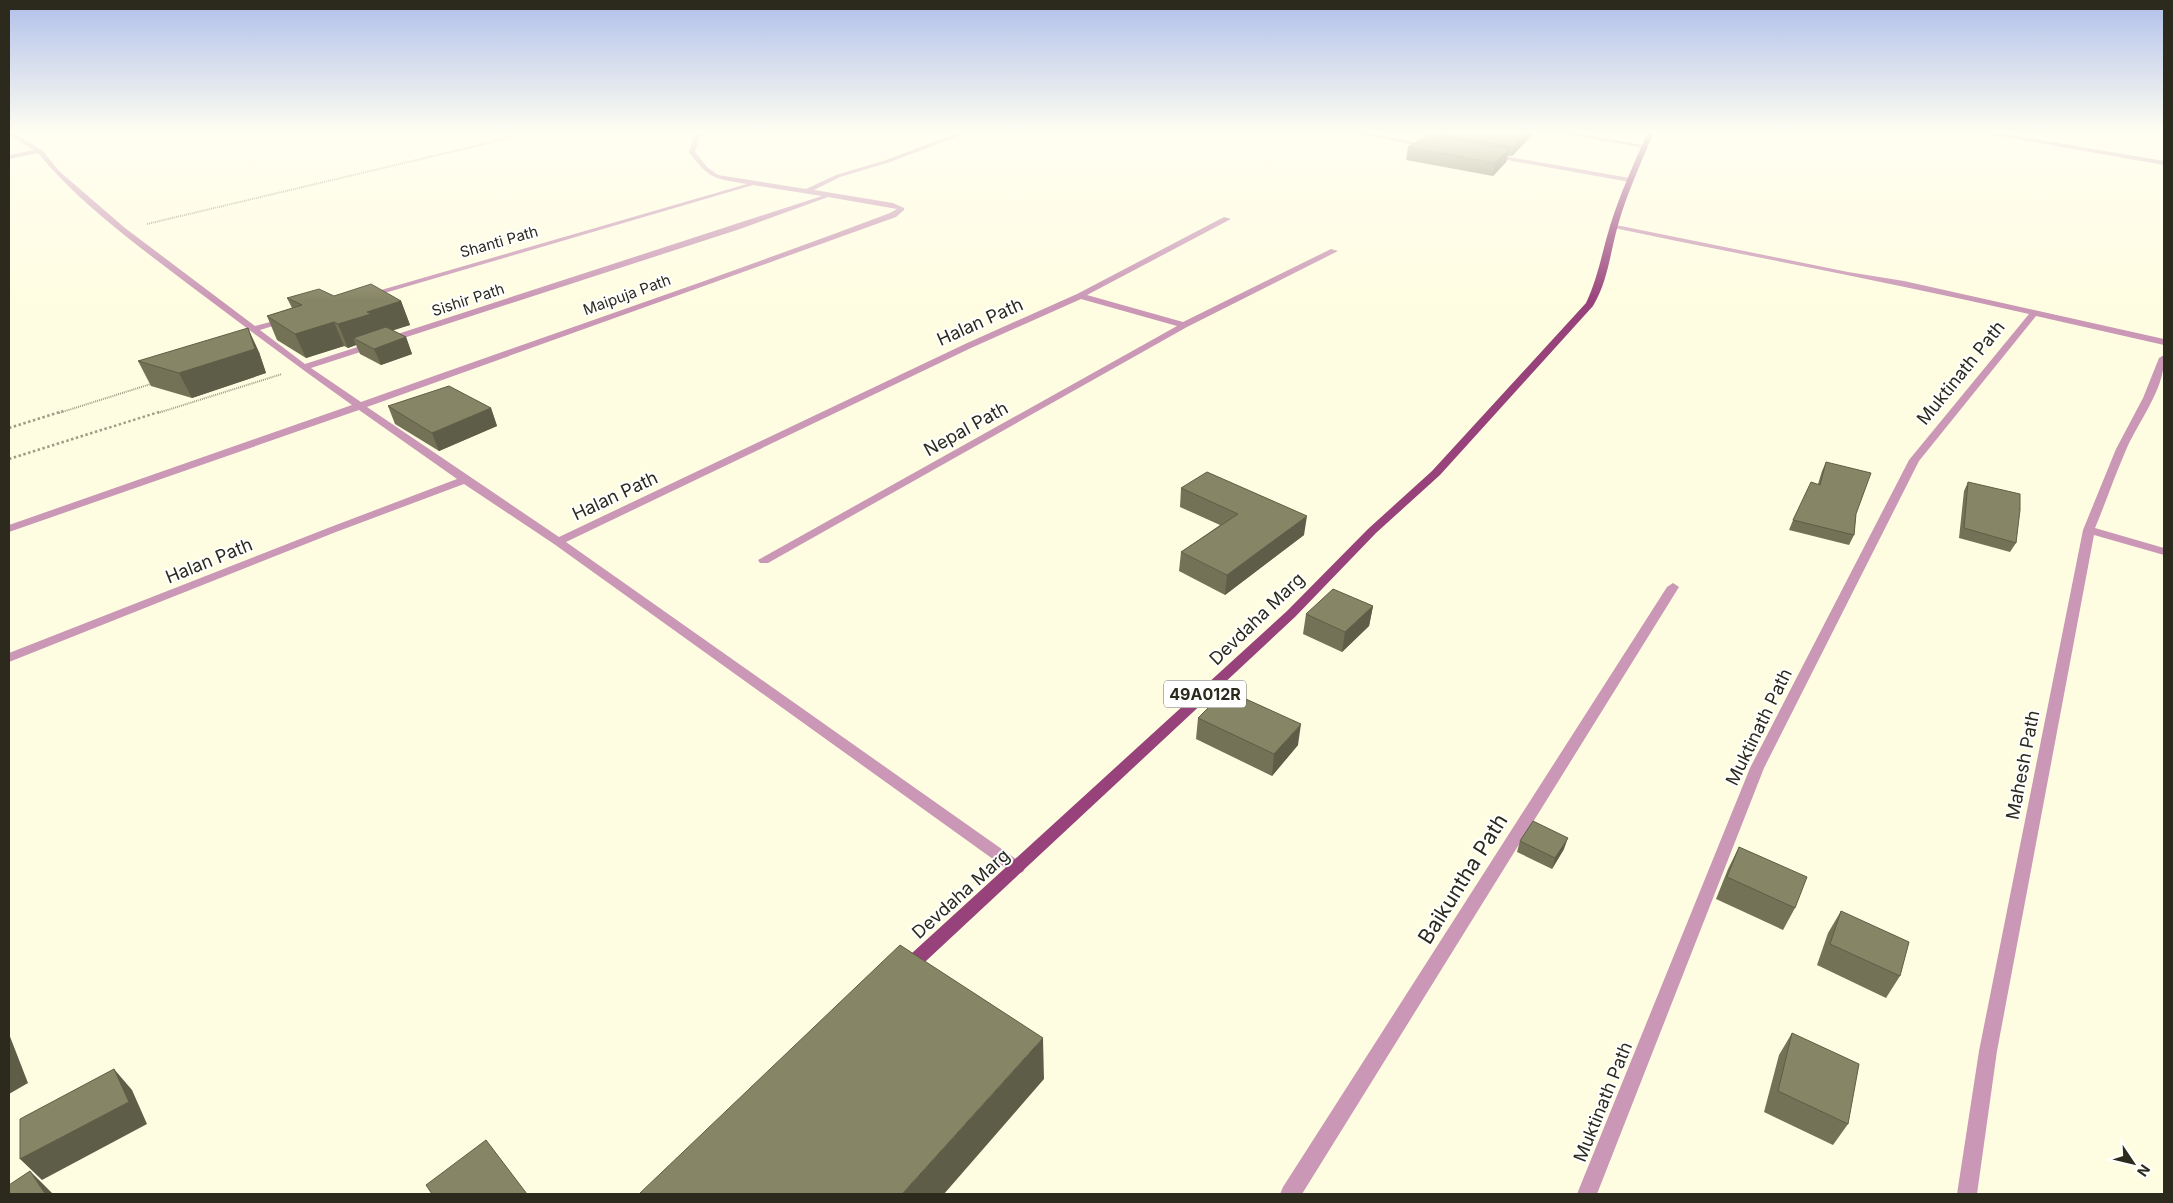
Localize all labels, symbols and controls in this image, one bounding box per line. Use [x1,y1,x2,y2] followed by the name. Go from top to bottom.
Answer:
[458,221,540,262] street label: Shanti Path
[580,270,673,319] street label: Maipuja Path
[429,279,507,320] street label: Sishir Path
[934,293,1026,350] street label: Halan Path
[1912,317,2009,429] street label: Muktinath Path
[920,397,1011,460] street label: Nepal Path
[569,467,661,524] street label: Halan Path
[162,534,255,587] street label: Halan Path
[1205,568,1308,669] street label: Devdaha Marg
[1721,665,1796,789] street label: Muktinath Path
[1164,681,1246,708] road number: 49A012R
[2002,708,2043,821] street label: Mahesh Path
[1413,809,1513,948] street label: Baikuntha Path
[908,844,1014,943] street label: Devdaha Marg
[1569,1039,1636,1165] street label: Muktinath Path
[2108,1138,2158,1188] north arrow
[2134,1161,2154,1180] text: N

